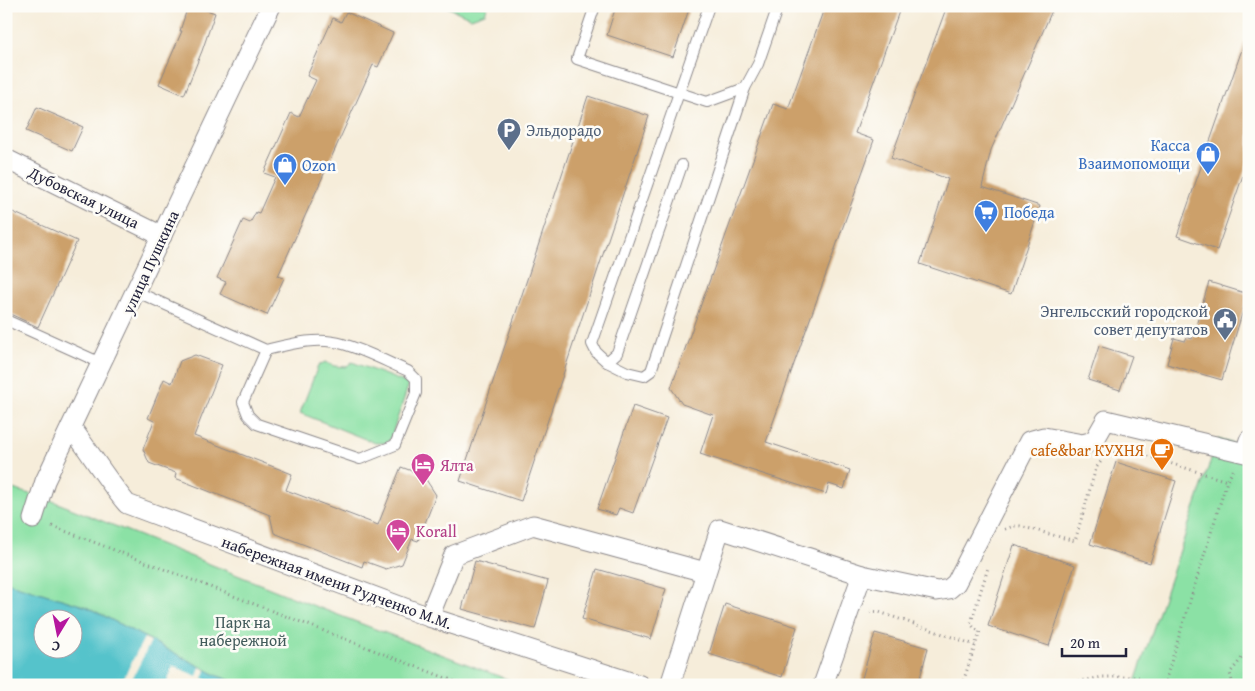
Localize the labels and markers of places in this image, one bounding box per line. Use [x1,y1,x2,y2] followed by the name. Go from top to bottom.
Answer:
[496,117,522,151] parking icon: Эльдорадо
[526,118,601,142] place label: Эльдорадо
[1079,133,1190,175] place label: Касса Взаимопомощи
[1195,141,1221,175] shop icon: Касса Взаимопомощи
[272,152,298,186] shop icon: Ozon
[302,153,336,177] place label: Ozon
[973,199,999,233] supermarket icon: Победа
[1004,200,1055,224] place label: Победа
[1040,299,1208,341] place label: Энгельсский городской совет депутатов
[1212,307,1238,341] public building icon: Энгельсский городской совет депутатов
[1149,437,1175,471] cafe icon: cafe&bar КУХНЯ
[1030,438,1145,462] place label: cafe&bar КУХНЯ
[410,452,436,486] hotel icon: Ялта
[439,453,474,477] place label: Ялта
[385,518,411,552] hotel icon: Korall
[416,519,457,543] place label: Korall

